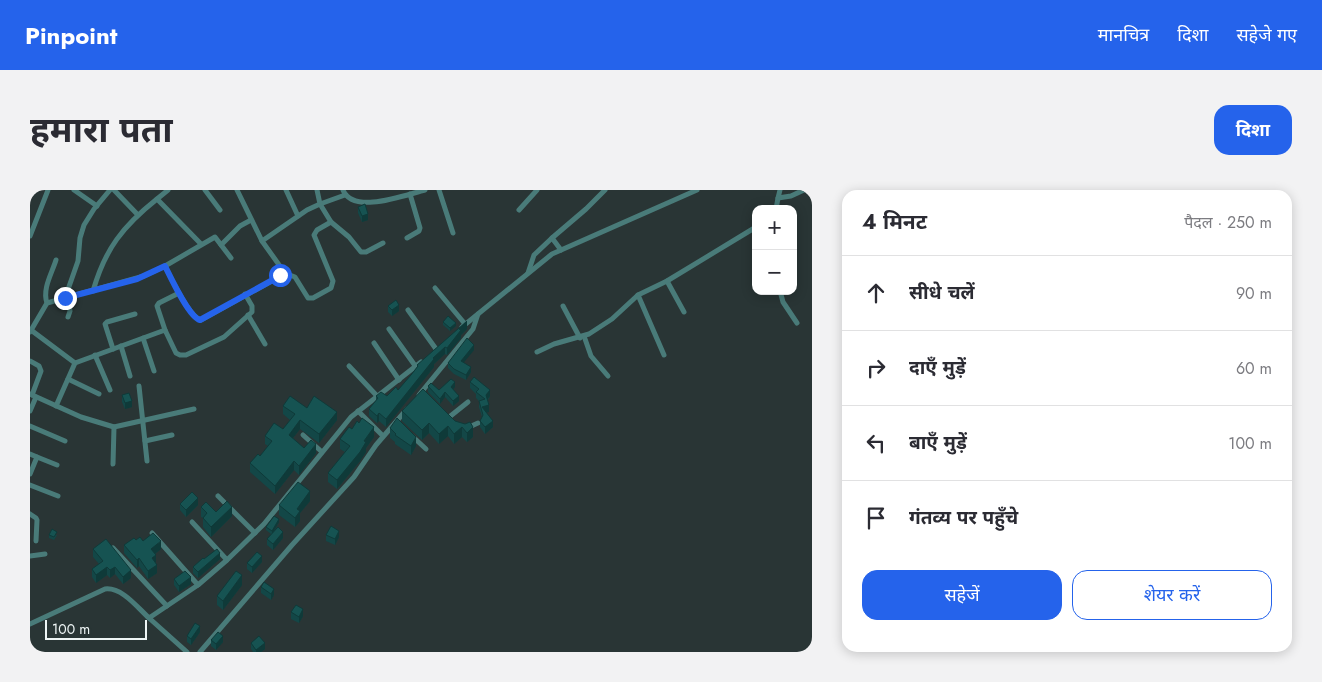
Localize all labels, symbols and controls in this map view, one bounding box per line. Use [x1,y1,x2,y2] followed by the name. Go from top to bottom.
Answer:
[25,18,117,53] text: Pinpoint
[1098,22,1149,48] text: मानचित्र
[1177,22,1208,48] text: दिशा
[1236,22,1297,48] text: सहेजे गए
[30,105,173,155] text: हमारा पता
[1214,105,1292,155] button: दिशा
[752,205,797,295] map controls
[752,205,797,250] button: +
[862,207,927,237] text: 4 मिनट
[1184,211,1272,234] text: पैदल · 250 m
[752,250,797,295] button: −
[269,264,292,287] route start
[862,279,890,307] icon: ahead
[909,279,975,306] text: सीधे चलें
[1236,282,1272,305] text: 90 m
[54,287,77,310] route end
[862,354,890,382] icon: right
[909,354,966,381] text: दाएँ मुड़ें
[1236,357,1272,380] text: 60 m
[862,429,890,457] icon: left
[909,429,967,456] text: बाएँ मुड़ें
[1228,432,1272,455] text: 100 m
[862,504,890,532] icon: arrive
[909,504,1018,531] text: गंतव्य पर पहुँचे
[862,570,1062,620] button: सहेजें
[1072,570,1272,620] button: शेयर करें
[45,617,148,640] scale bar
[52,619,90,639] text: 100 m

